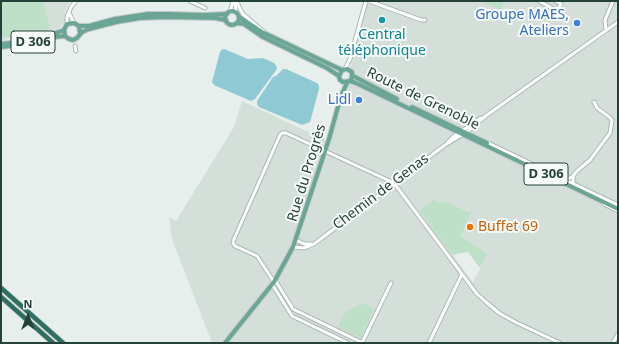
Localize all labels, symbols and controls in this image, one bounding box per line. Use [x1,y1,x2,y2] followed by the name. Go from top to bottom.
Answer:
[475,7,569,40] place label: Groupe MAES, Ateliers
[377,15,387,25] marker: Central téléphonique
[572,18,582,28] marker: Groupe MAES, Ateliers
[338,27,426,60] place label: Central téléphonique
[11,31,55,53] road number: D 306
[364,64,482,134] street label: Route de Grenoble
[328,92,351,108] place label: Lidl
[354,95,364,105] marker: Lidl
[284,122,330,224] street label: Rue du Progrès
[330,150,432,234] street label: Chemin de Genas
[524,163,568,185] road number: D 306
[478,219,538,235] place label: Buffet 69
[465,222,475,232] marker: Buffet 69
[8,296,48,336] north arrow
[24,296,32,311] text: N

